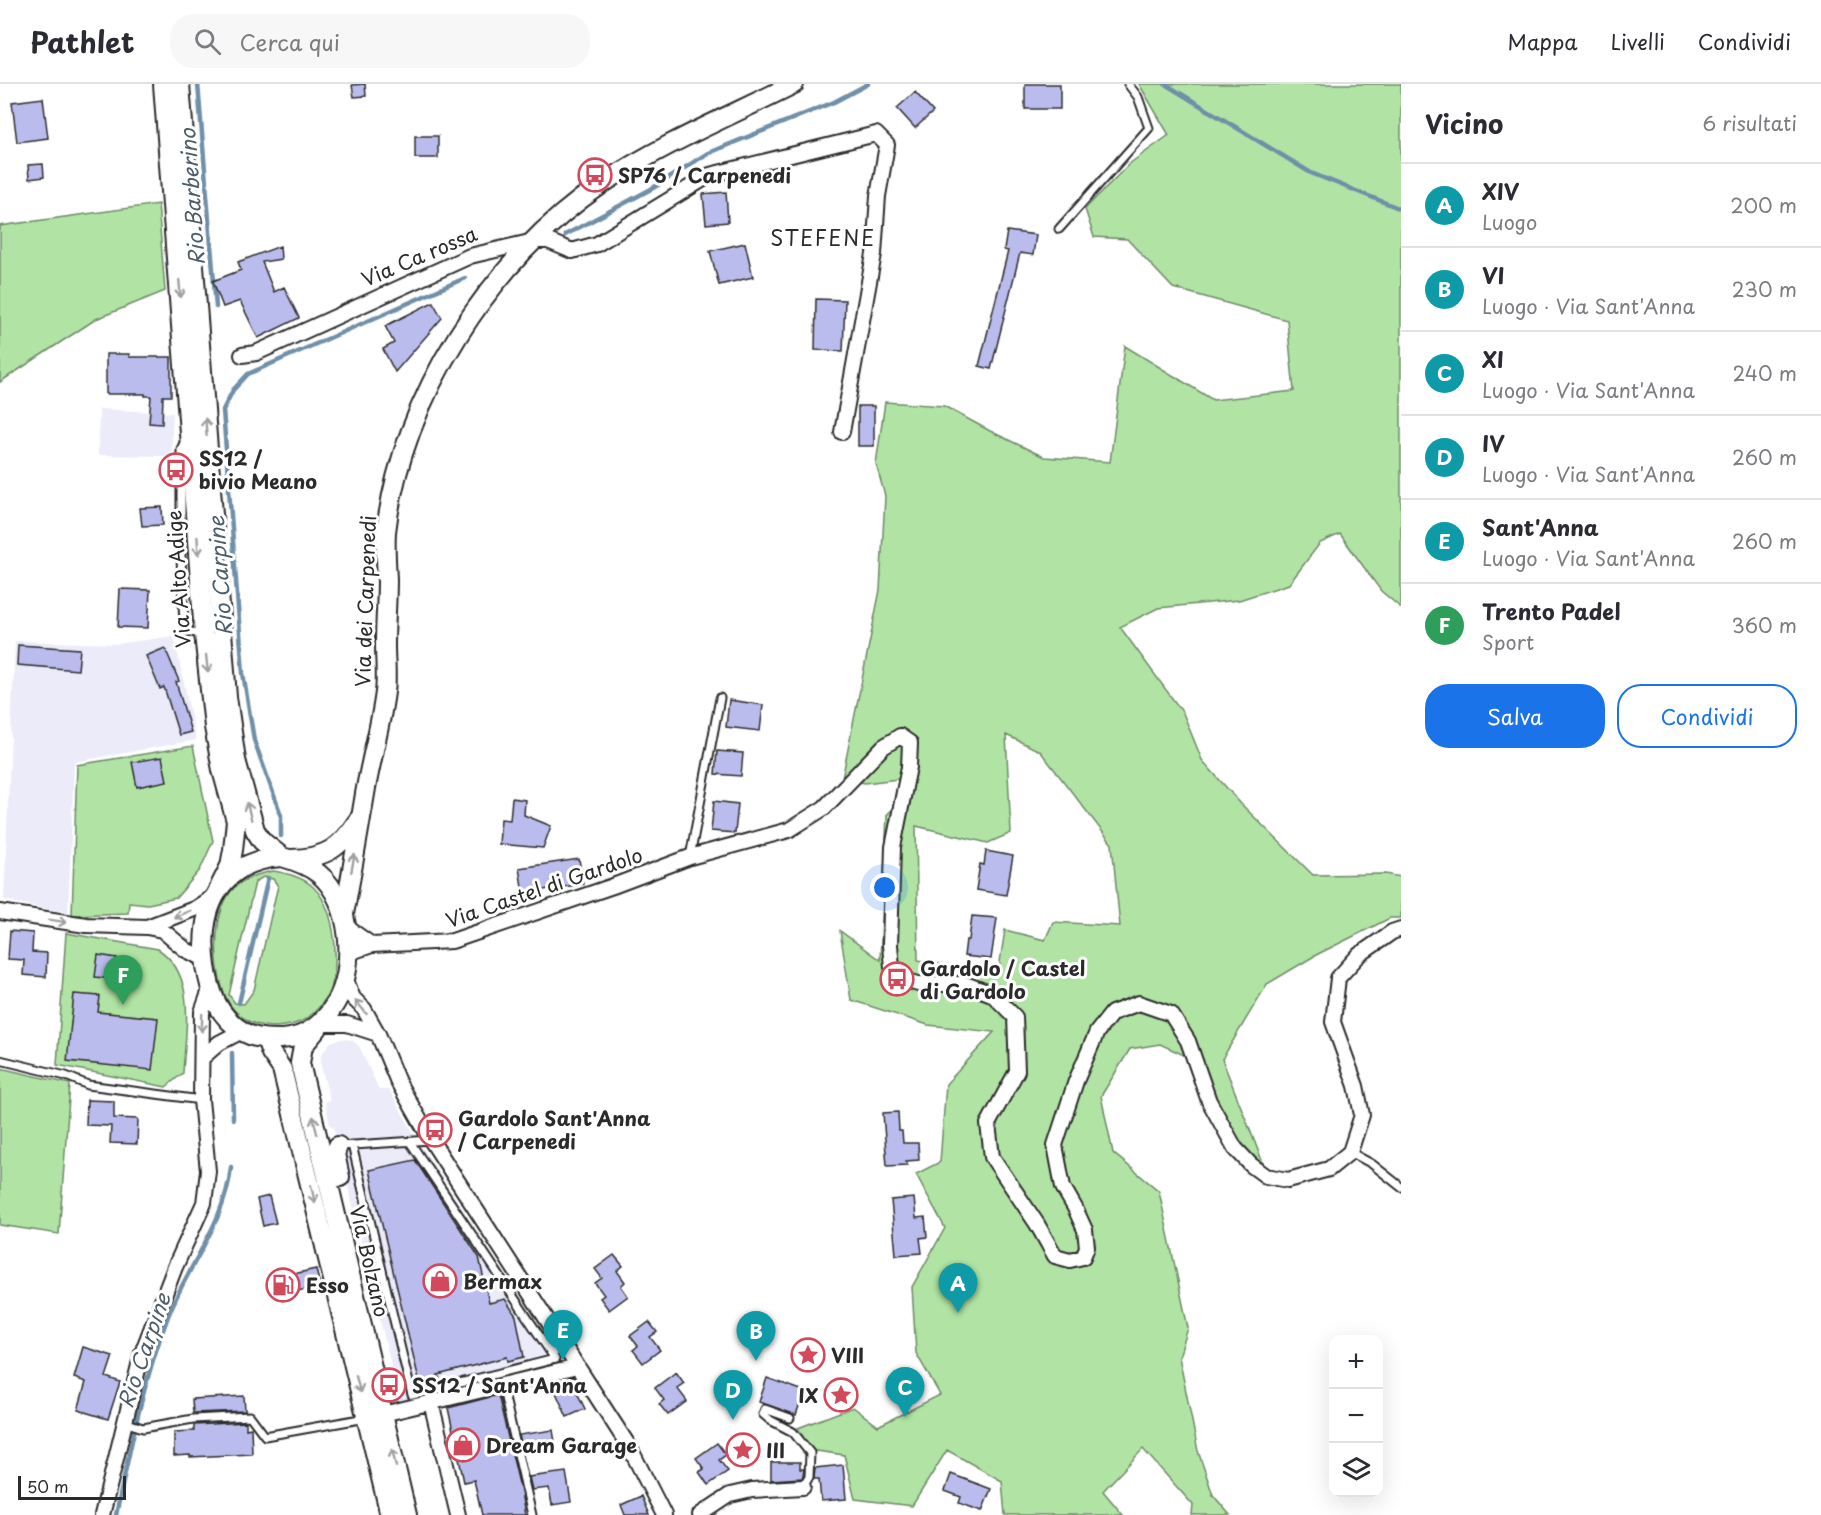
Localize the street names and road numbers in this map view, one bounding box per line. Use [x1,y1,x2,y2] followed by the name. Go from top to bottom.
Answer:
[357,218,481,294] street label: Via Ca rossa
[158,509,198,649] street label: Via Alto Adige
[347,515,383,687] street label: Via dei Carpenedi
[442,839,646,935] street label: Via Castel di Gardolo
[343,1202,397,1320] street label: Via Bolzano

